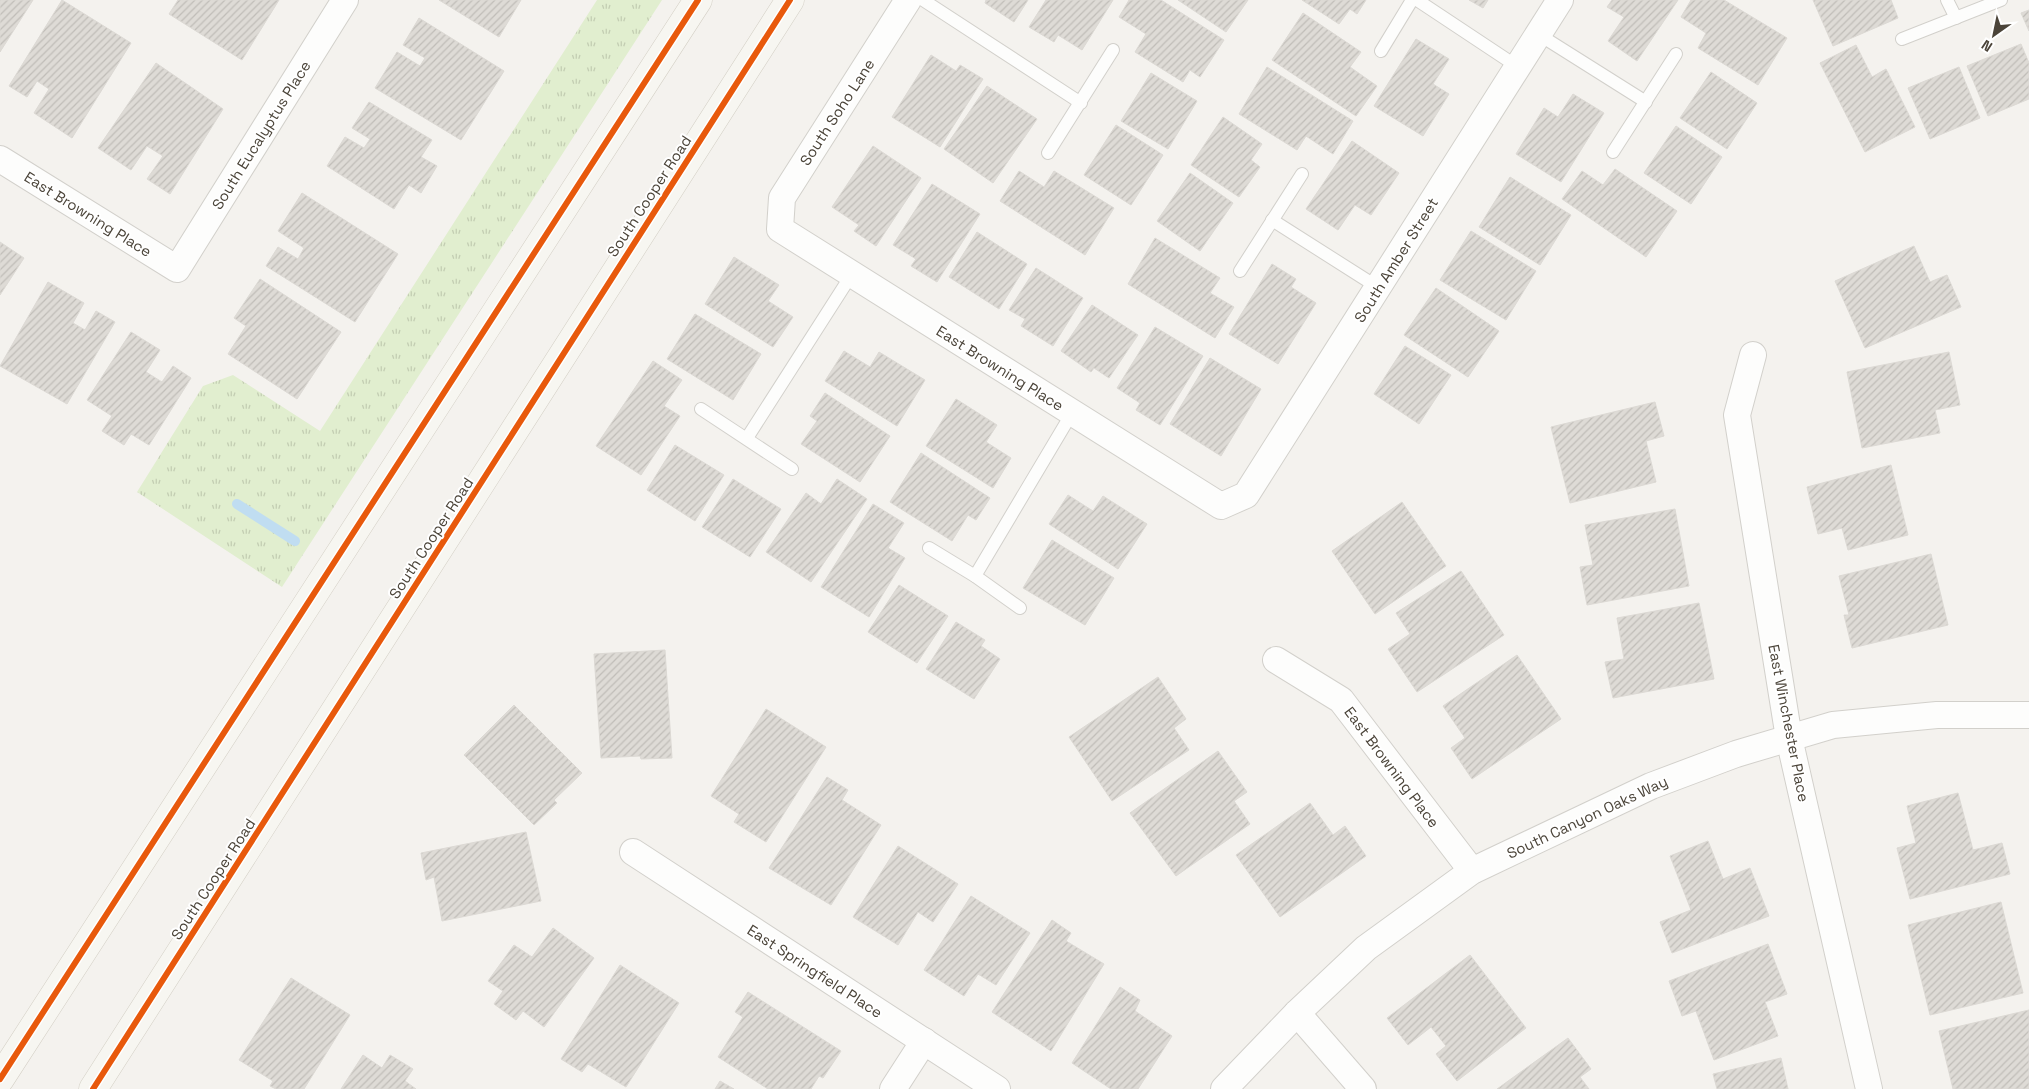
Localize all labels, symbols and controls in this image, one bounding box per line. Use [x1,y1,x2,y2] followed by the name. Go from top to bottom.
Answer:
[1969,10,2019,60] north arrow
[1978,36,1996,56] text: N
[795,55,879,169] street label: South Soho Lane
[207,57,315,213] street label: South Eucalyptus Place
[603,132,695,260] street label: South Cooper Road
[21,167,155,261] street label: East Browning Place
[1350,194,1442,326] street label: South Amber Street
[933,321,1067,415] street label: East Browning Place
[385,474,477,602] street label: South Cooper Road
[1764,643,1814,804] street label: East Winchester Place
[1340,703,1444,831] street label: East Browning Place
[1504,771,1670,863] street label: South Canyon Oaks Way
[167,815,259,943] street label: South Cooper Road
[744,920,886,1022] street label: East Springfield Place

